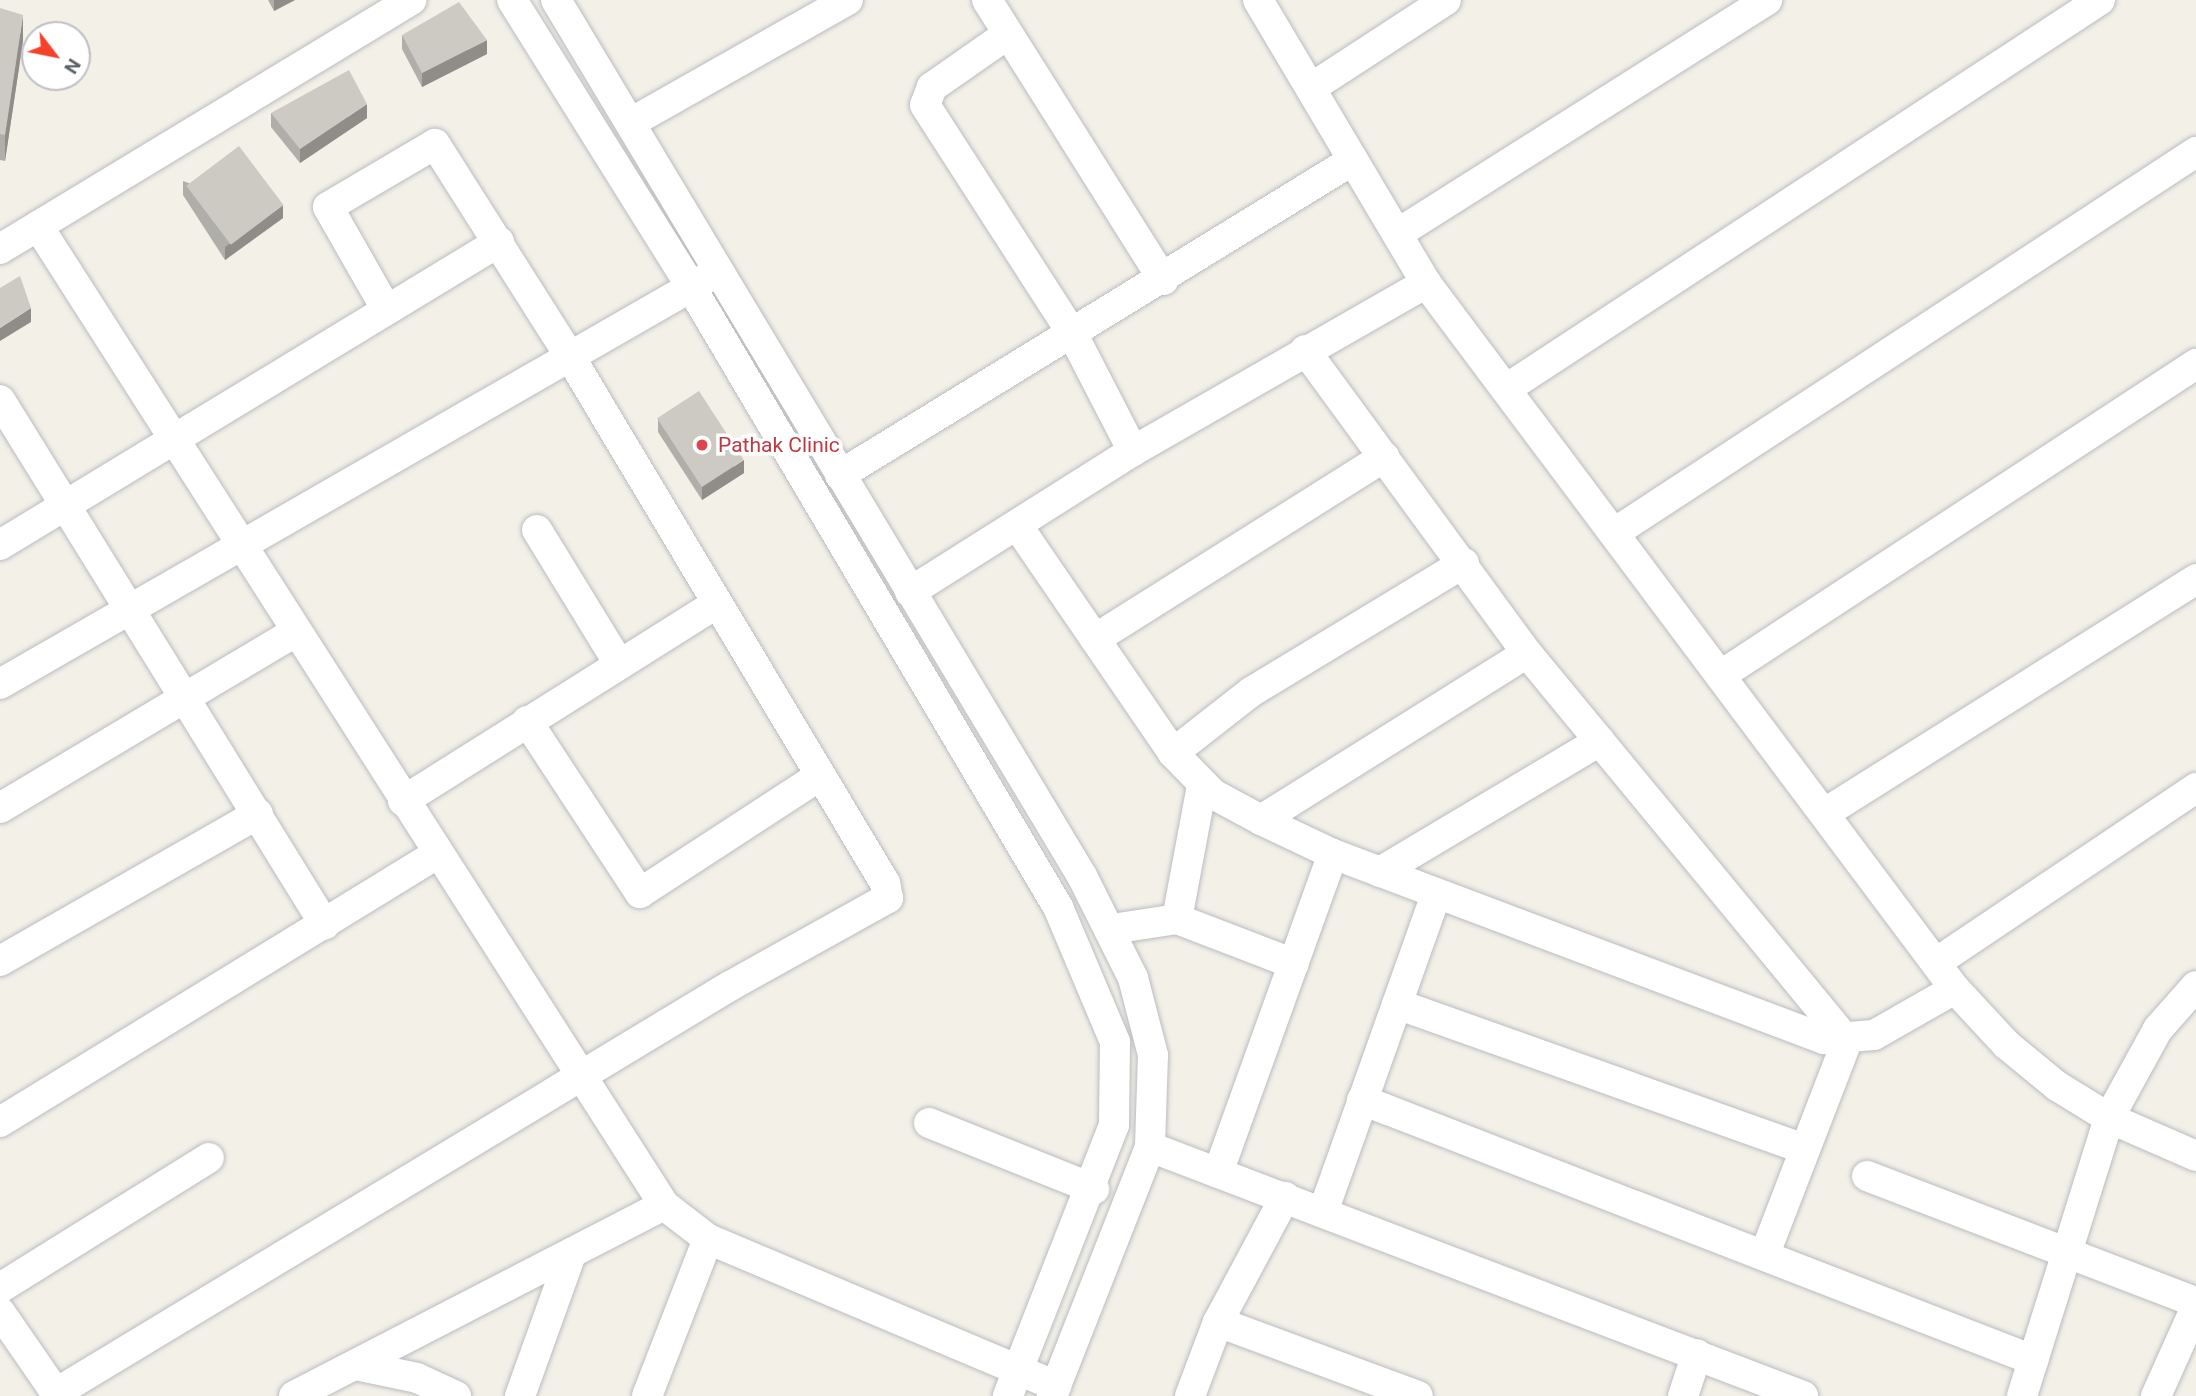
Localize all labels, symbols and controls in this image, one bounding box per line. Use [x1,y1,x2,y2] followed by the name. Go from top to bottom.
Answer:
[21,21,91,91] north arrow
[59,55,86,78] text: N
[718,432,840,458] place label: Pathak Clinic
[692,435,712,455] marker: Pathak Clinic

